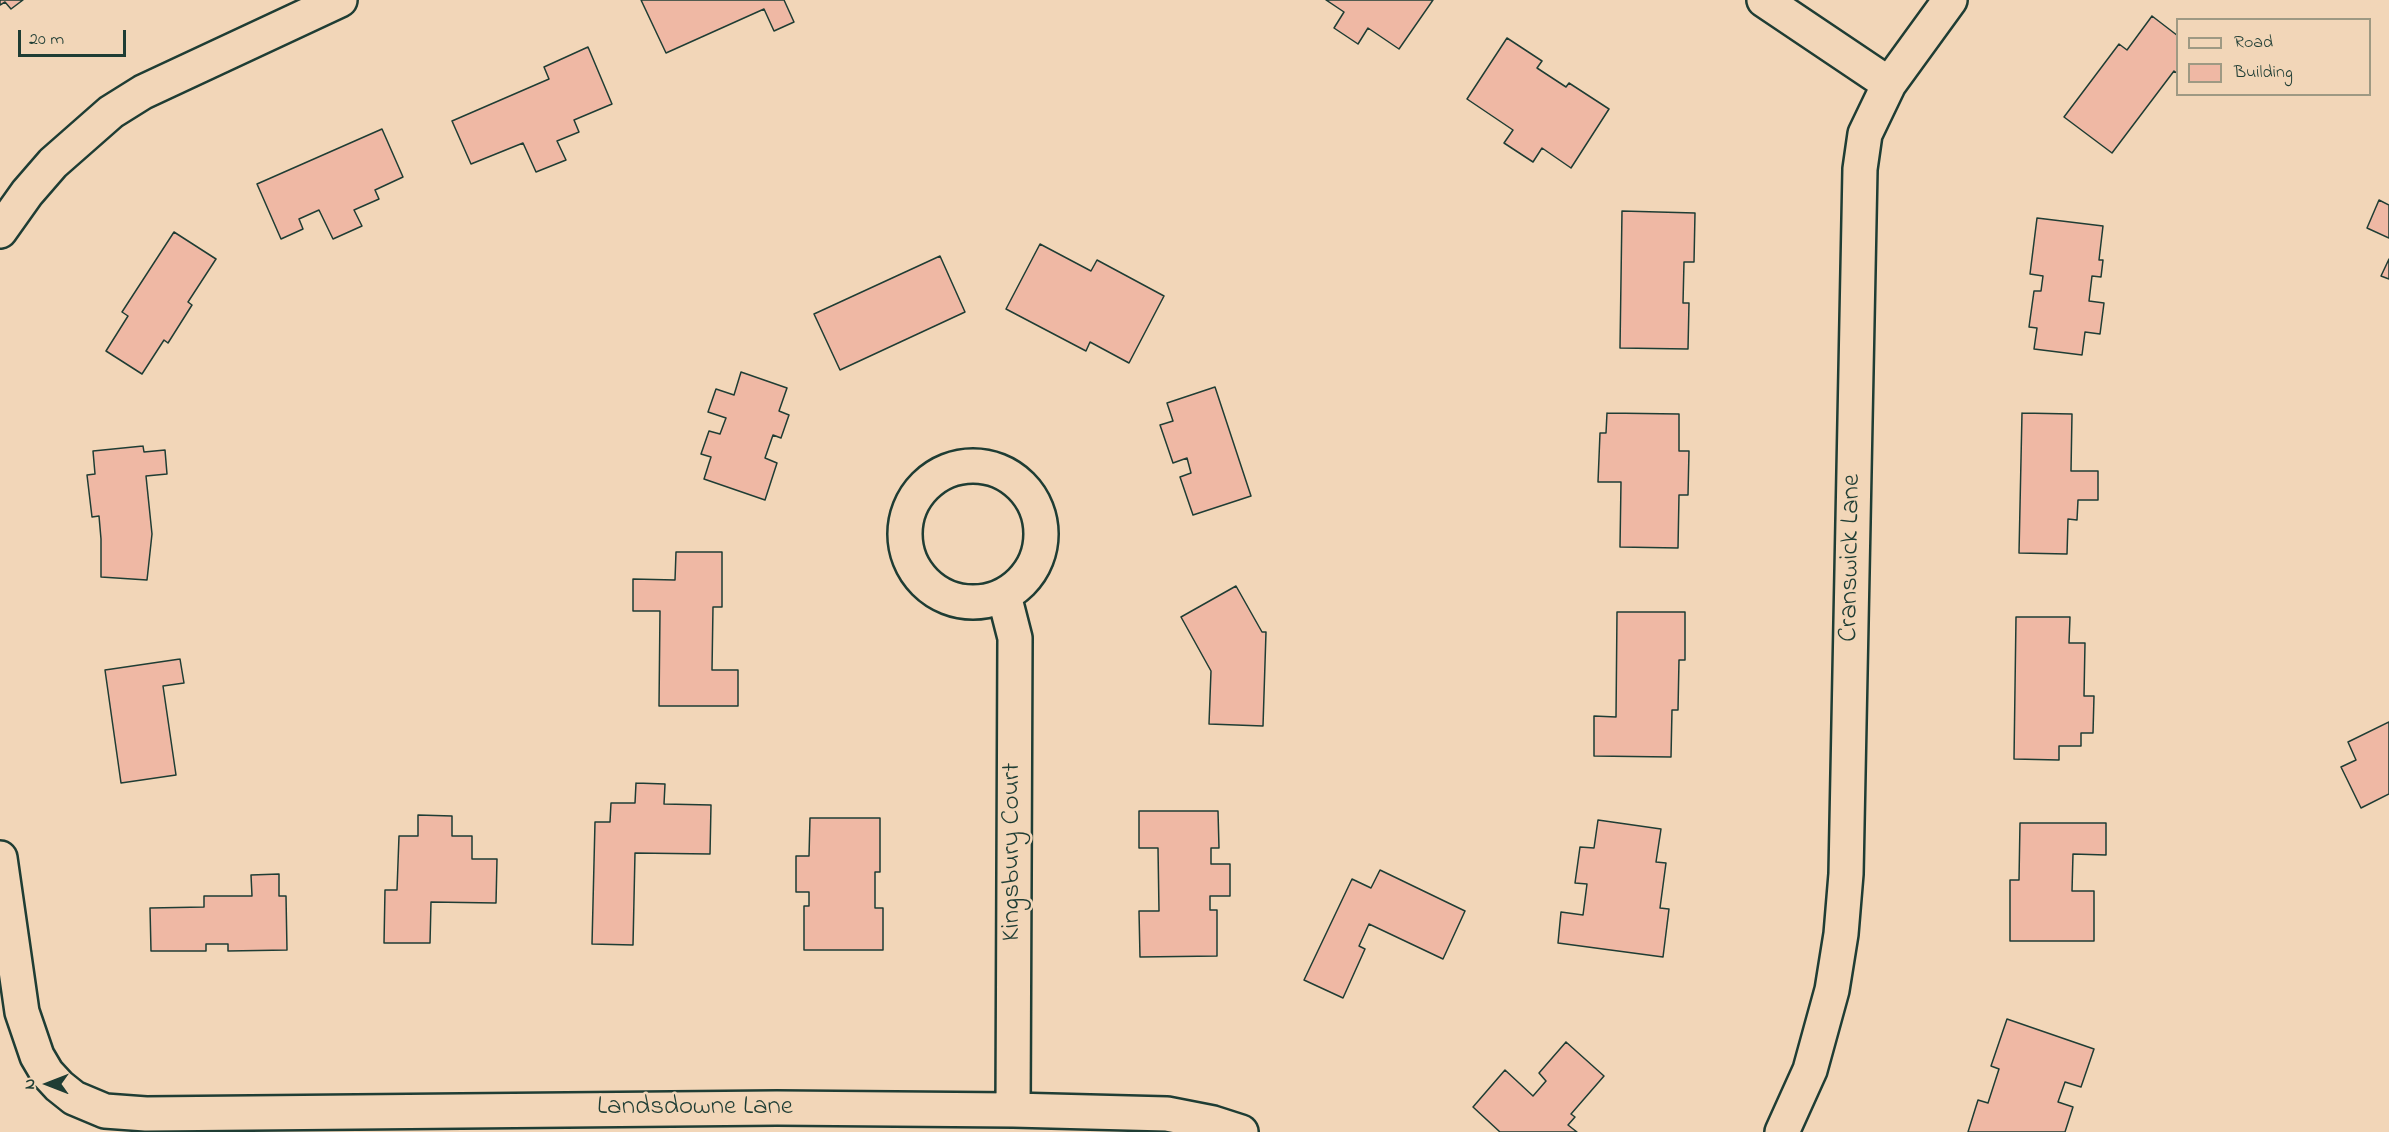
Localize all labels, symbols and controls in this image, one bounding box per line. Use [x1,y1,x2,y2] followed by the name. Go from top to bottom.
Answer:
[21,18,129,56] scale bar
[2176,18,2371,96] legend
[29,27,64,53] text: 20 m
[2234,30,2273,56] text: Road
[2234,60,2293,86] text: Building
[1834,474,1870,642] street label: Cranswick Lane
[998,763,1030,941] street label: Kingsbury Court
[18,1054,78,1114] north arrow
[18,1079,42,1089] text: N
[597,1093,793,1125] street label: Landsdowne Lane

